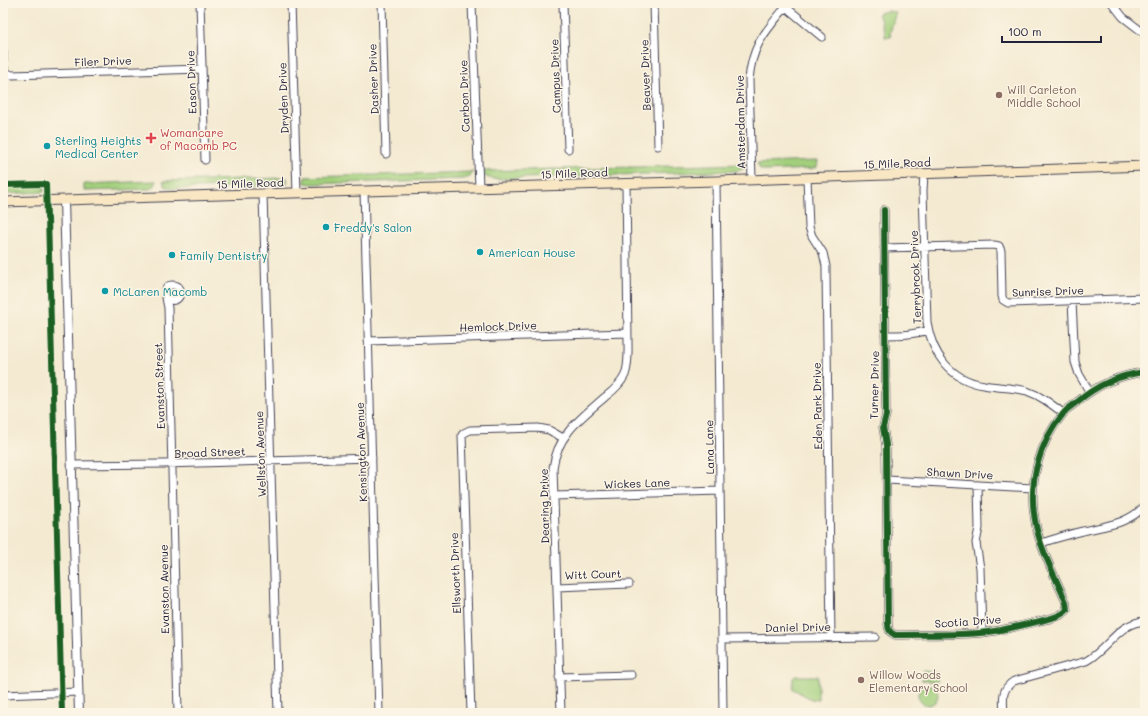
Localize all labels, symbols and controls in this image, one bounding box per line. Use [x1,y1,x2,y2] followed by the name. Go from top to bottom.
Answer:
[1002,18,1101,44] scale bar
[1008,23,1042,39] text: 100 m
[546,38,564,113] street label: Campus Drive
[636,39,654,111] street label: Beaver Drive
[364,43,382,115] street label: Dasher Drive
[182,50,200,114] street label: Eason Drive
[74,52,132,69] street label: Filer Drive
[455,59,473,132] street label: Carbon Drive
[274,62,292,134] street label: Dryden Drive
[732,75,748,169] street label: Amsterdam Drive
[1007,82,1081,110] place label: Will Carleton Middle School
[994,90,1004,100] marker: Will Carleton Middle School
[160,125,237,153] place label: Womancare of Macomb PC
[145,132,157,144] marker: Womancare of Macomb PC
[55,133,141,161] place label: Sterling Heights Medical Center
[42,141,52,151] marker: Sterling Heights Medical Center
[863,154,931,172] street label: 15 Mile Road
[540,164,608,182] street label: 15 Mile Road
[216,174,284,192] street label: 15 Mile Road
[334,220,412,235] place label: Freddy's Salon
[321,222,331,232] marker: Freddy's Salon
[906,230,924,324] street label: Terrybrook Drive
[488,245,576,260] place label: American House
[475,247,485,257] marker: American House
[180,248,268,263] place label: Family Dentistry
[167,250,177,260] marker: Family Dentistry
[1012,282,1084,300] street label: Sunrise Drive
[113,284,207,299] place label: McLaren Macomb
[100,286,110,296] marker: McLaren Macomb
[459,317,537,335] street label: Hemlock Drive
[150,342,168,429] street label: Evanston Street
[866,350,882,419] street label: Turner Drive
[809,362,825,450] street label: Eden Park Drive
[352,402,370,502] street label: Kensington Avenue
[251,410,269,497] street label: Wellston Avenue
[701,419,717,474] street label: Lana Lane
[174,443,246,461] street label: Broad Street
[926,464,994,482] street label: Shawn Drive
[536,468,552,544] street label: Dearing Drive
[603,474,671,492] street label: Wickes Lane
[446,532,464,614] street label: Ellsworth Drive
[156,544,172,634] street label: Evanston Avenue
[564,566,622,582] street label: Witt Court
[934,611,1002,631] street label: Scotia Drive
[765,619,831,635] street label: Daniel Drive
[869,667,968,695] place label: Willow Woods Elementary School
[856,675,866,685] marker: Willow Woods Elementary School

